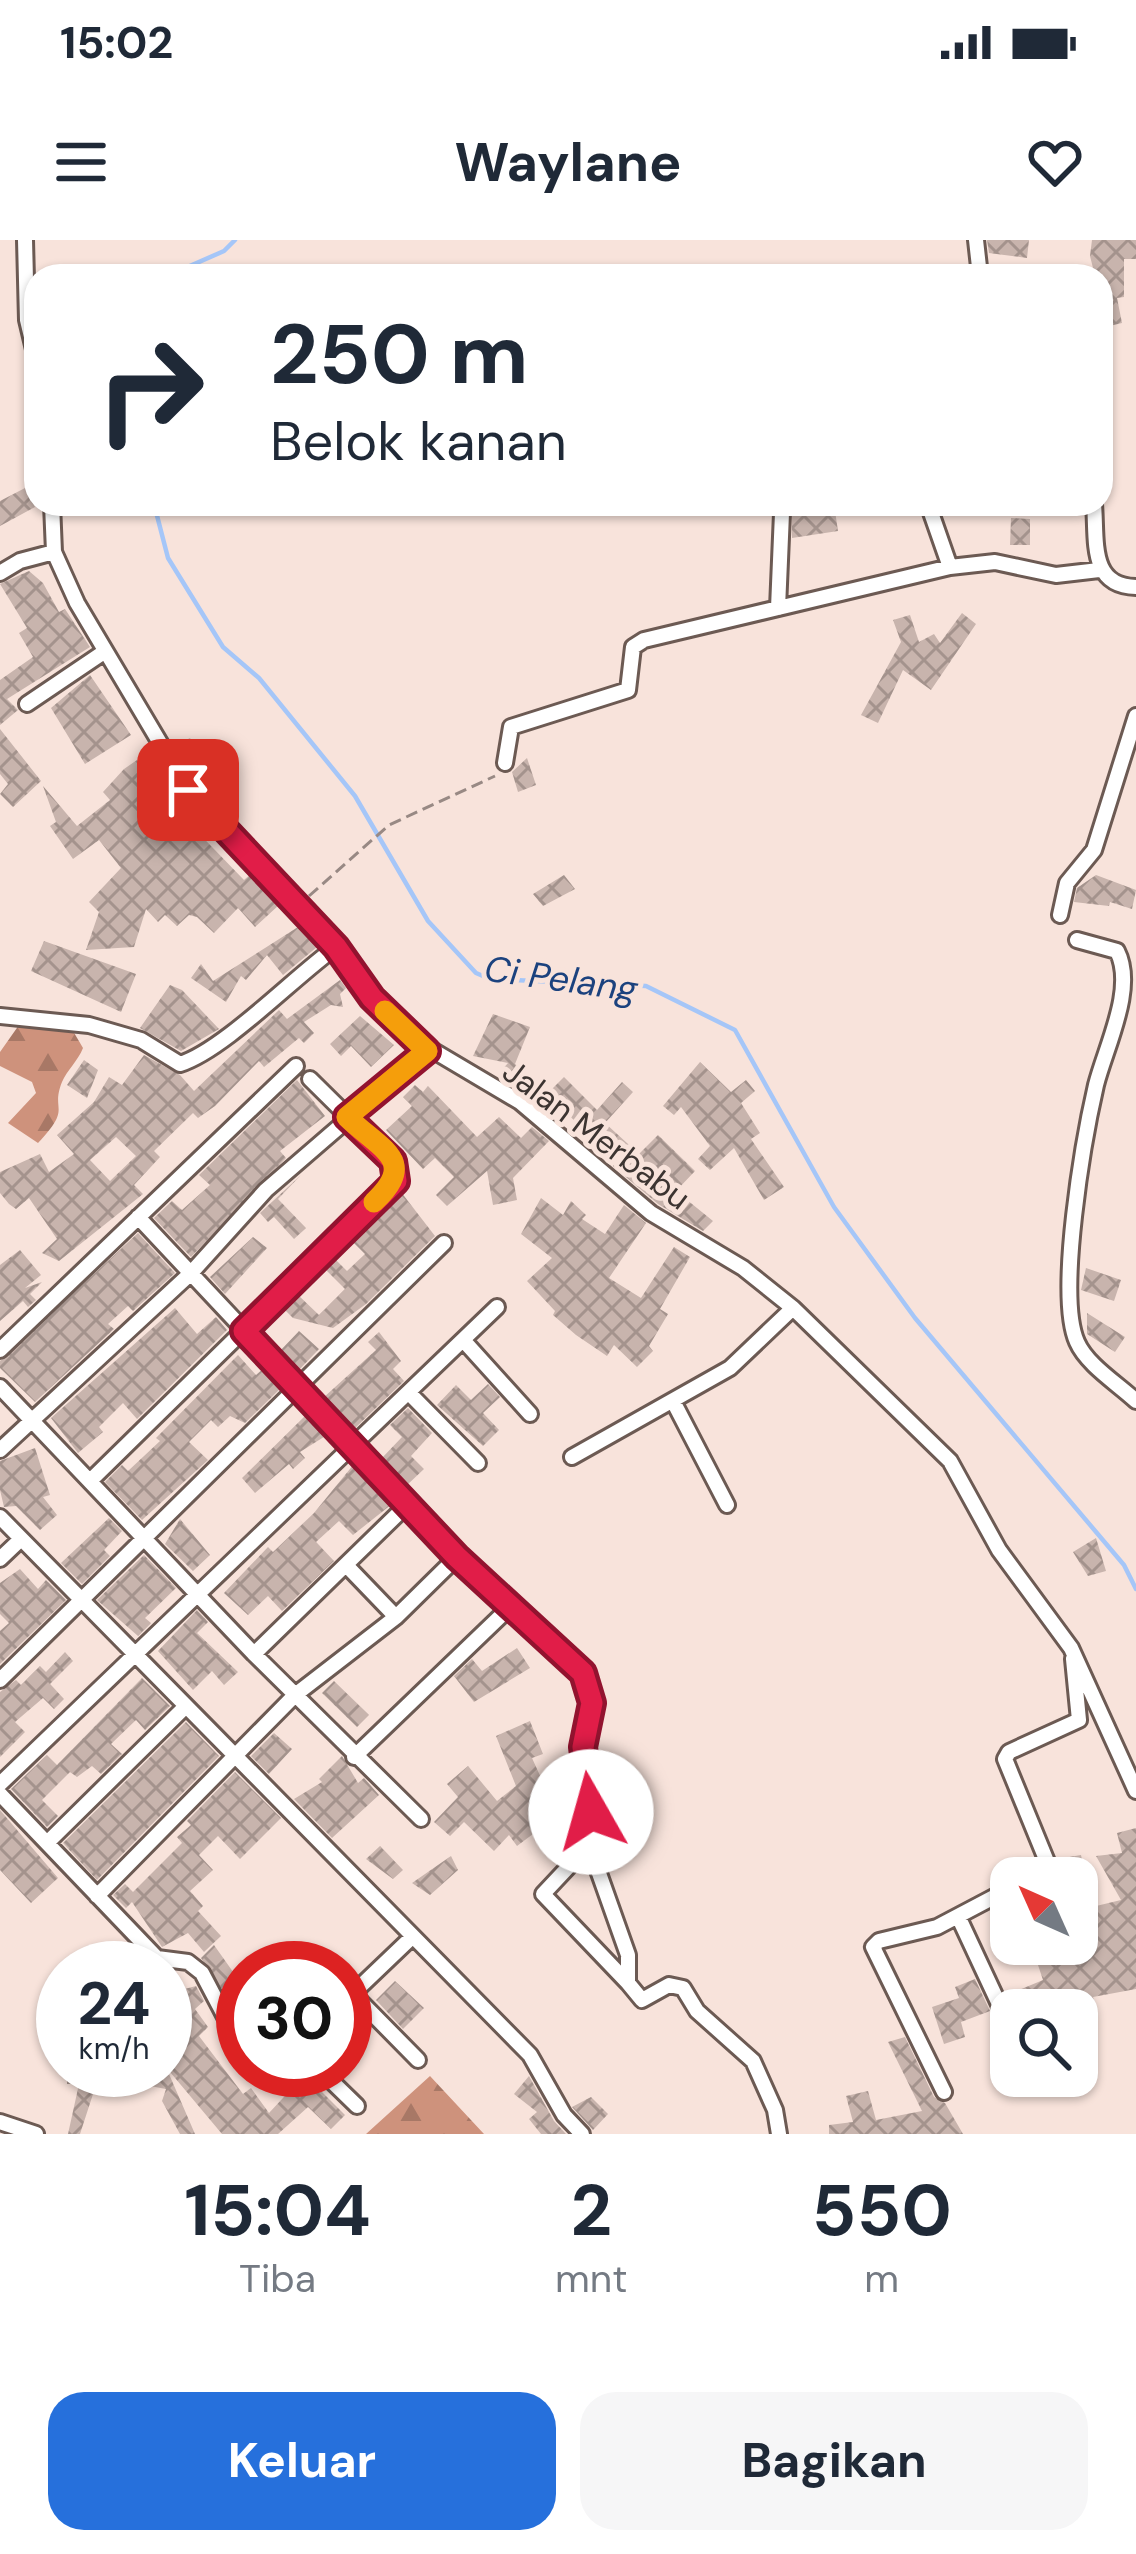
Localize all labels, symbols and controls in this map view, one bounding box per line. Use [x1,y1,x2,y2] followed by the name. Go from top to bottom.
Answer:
[60,13,173,72] text: 15:02
[455,127,681,198] text: Waylane
[48,129,114,195] icon: menu
[1022,129,1088,195] icon: heart
[270,300,529,409] text: 250 m
[72,312,228,468] icon: right
[270,406,567,477] text: Belok kanan
[137,739,239,841] pin
[155,757,221,823] icon: arrive
[481,945,642,1013] water label: Ci Pelang
[494,1050,699,1219] street label: Jalan Merbabu
[528,1749,654,1875] position arrow
[990,1857,1098,1965] north arrow
[990,1857,1098,2097] map controls
[216,1941,372,2097] speed limit sign: 30
[77,1964,151,2043] text: 24
[990,1989,1098,2097] button: search
[79,2029,149,2068] text: km/h
[184,2164,371,2257] text: 15:04
[570,2164,612,2257] text: 2
[812,2164,952,2257] text: 550
[239,2253,316,2304] text: Tiba
[555,2253,627,2304] text: mnt
[864,2253,899,2304] text: m
[48,2392,556,2530] button: Keluar
[580,2392,1088,2530] button: Bagikan

